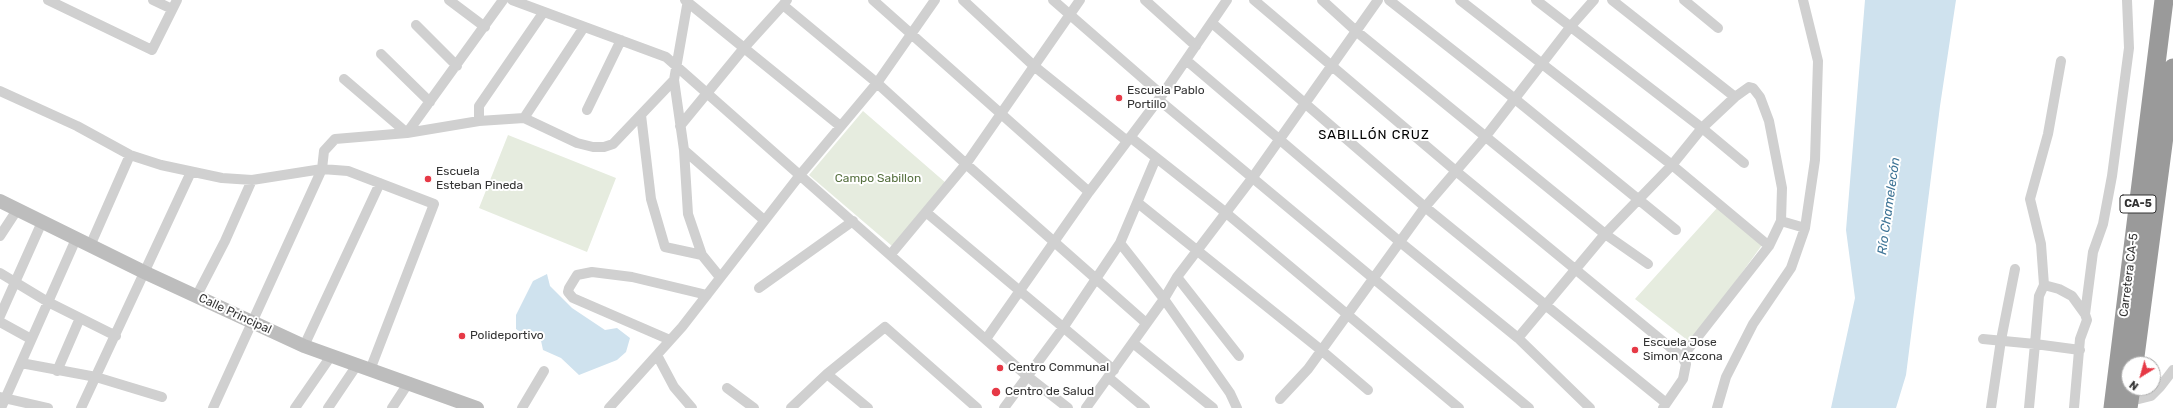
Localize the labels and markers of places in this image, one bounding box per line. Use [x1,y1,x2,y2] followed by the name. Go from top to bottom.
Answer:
[1127,84,1205,112] place label: Escuela Pablo Portillo
[1114,93,1124,103] marker: Escuela Pablo Portillo
[436,165,523,193] place label: Escuela Esteban Pineda
[423,174,433,184] marker: Escuela Esteban Pineda
[470,329,544,343] place label: Polideportivo
[457,331,467,341] marker: Polideportivo
[1643,336,1723,364] place label: Escuela Jose Simon Azcona
[1630,345,1640,355] marker: Escuela Jose Simon Azcona
[1008,361,1109,375] place label: Centro Communal
[995,363,1005,373] marker: Centro Communal
[1005,385,1094,399] place label: Centro de Salud
[990,386,1002,398] marker: Centro de Salud

